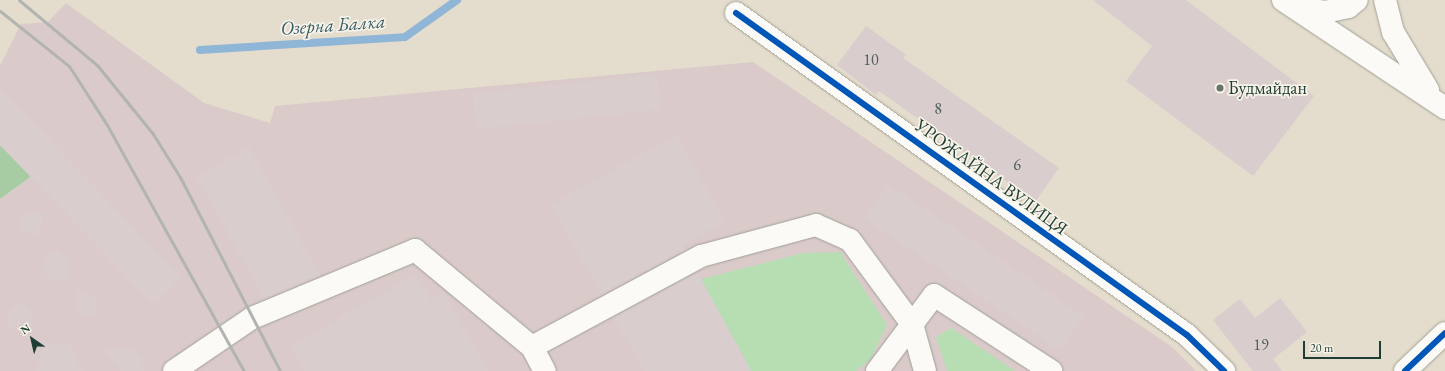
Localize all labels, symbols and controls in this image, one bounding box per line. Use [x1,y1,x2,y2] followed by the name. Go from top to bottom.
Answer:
[280,10,386,40] water label: Озерна Балка
[863,50,879,70] house number: 10
[1228,77,1307,99] place label: Будмайдан
[1215,83,1225,93] marker: Будмайдан
[934,99,942,119] house number: 8
[910,114,1072,240] street label: УРОЖАЙНА ВУЛИЦЯ
[1013,155,1021,175] house number: 6
[12,319,52,359] north arrow
[18,321,33,337] text: N
[1305,333,1383,359] scale bar
[1253,335,1269,355] house number: 19
[1310,340,1333,356] text: 20 m

